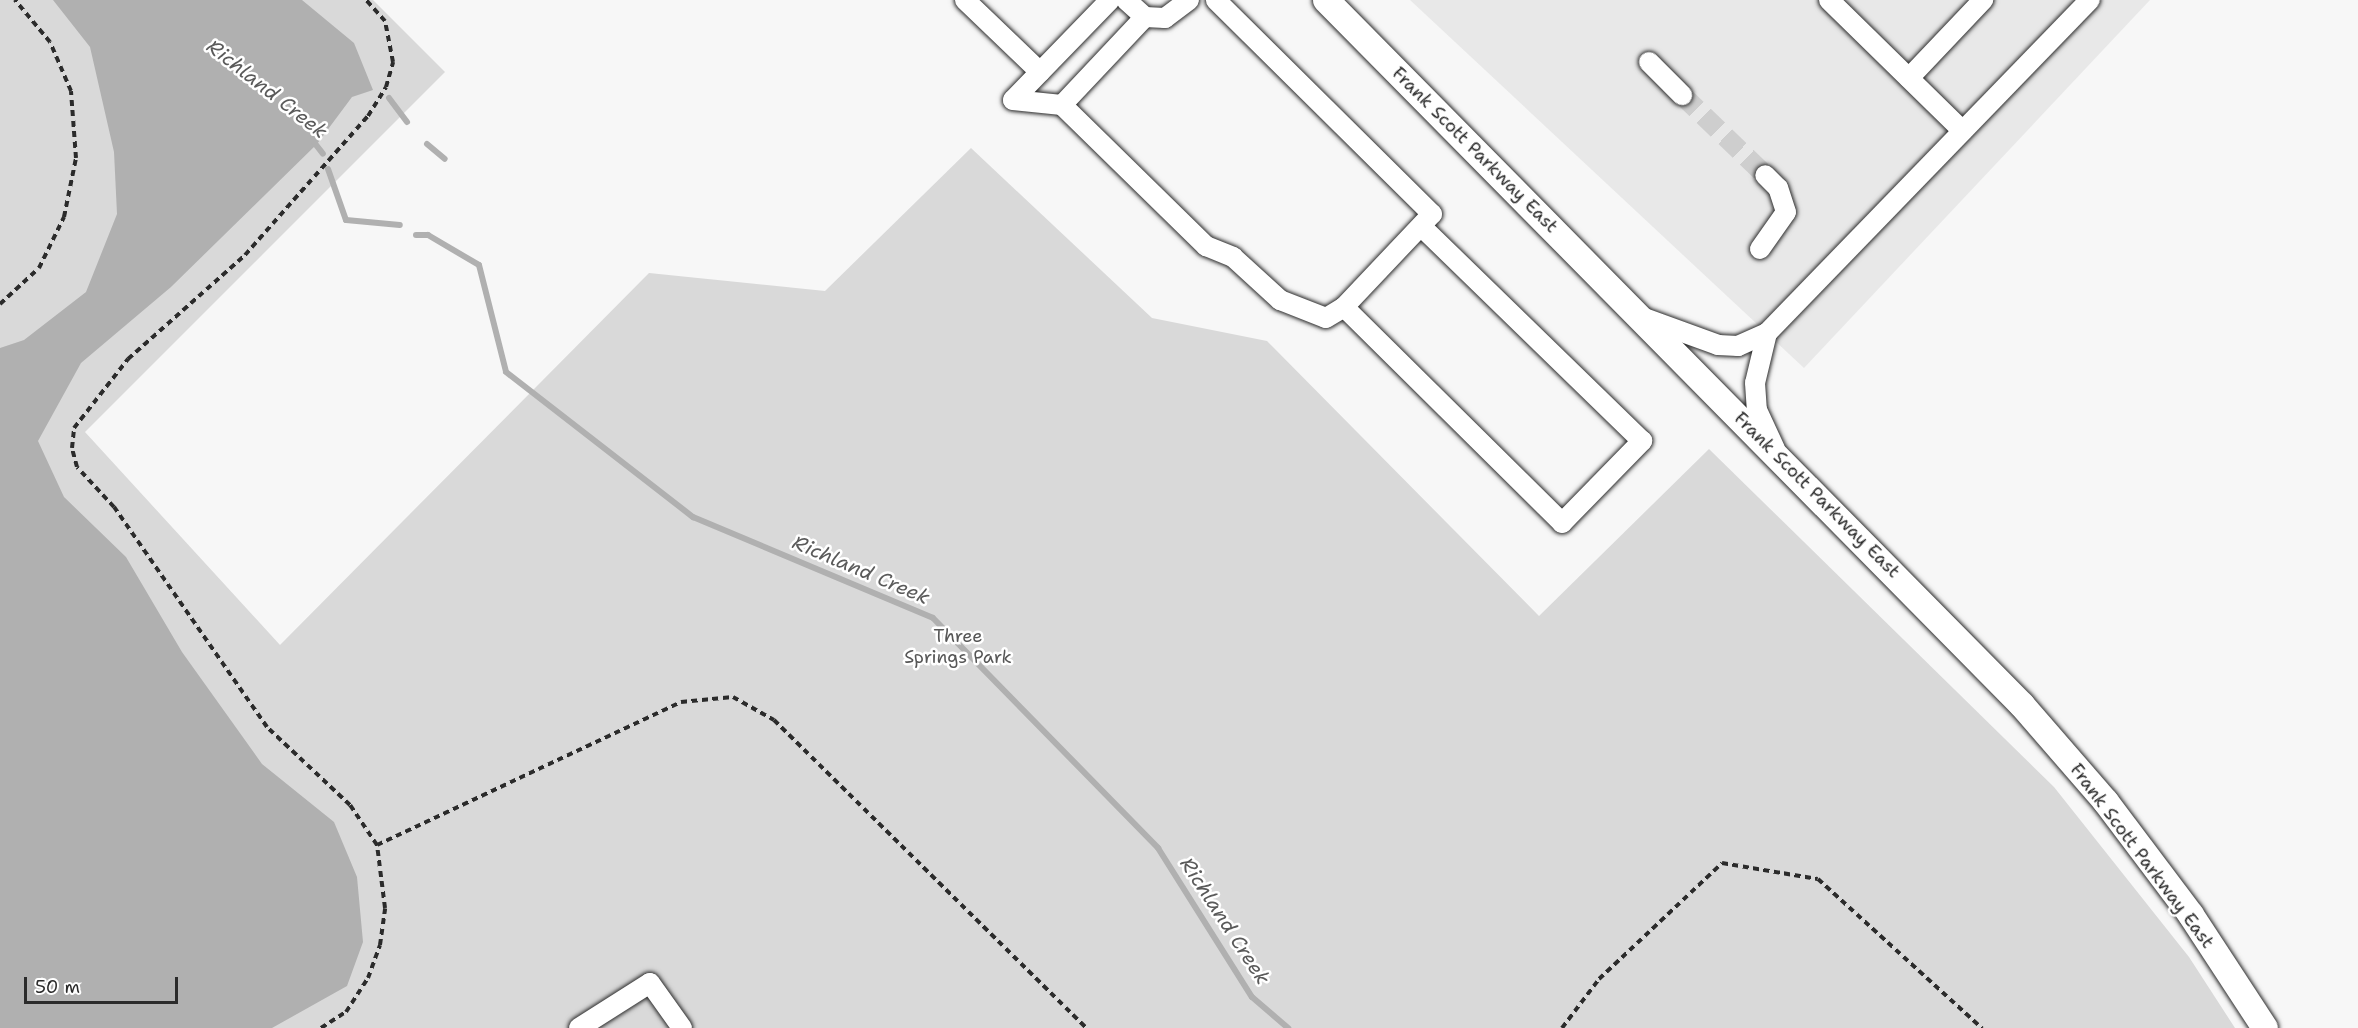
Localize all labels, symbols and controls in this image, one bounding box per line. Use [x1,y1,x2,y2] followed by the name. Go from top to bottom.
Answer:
[202,34,332,144] water label: Richland Creek
[1388,63,1562,237] street label: Frank Scott Parkway East
[1730,408,1904,582] street label: Frank Scott Parkway East
[789,530,933,610] water label: Richland Creek
[904,626,1012,668] park label: Three Springs Park
[2065,759,2219,953] street label: Frank Scott Parkway East
[1175,853,1275,989] water label: Richland Creek
[27,965,182,1003] scale bar
[35,975,80,999] text: 50 m

